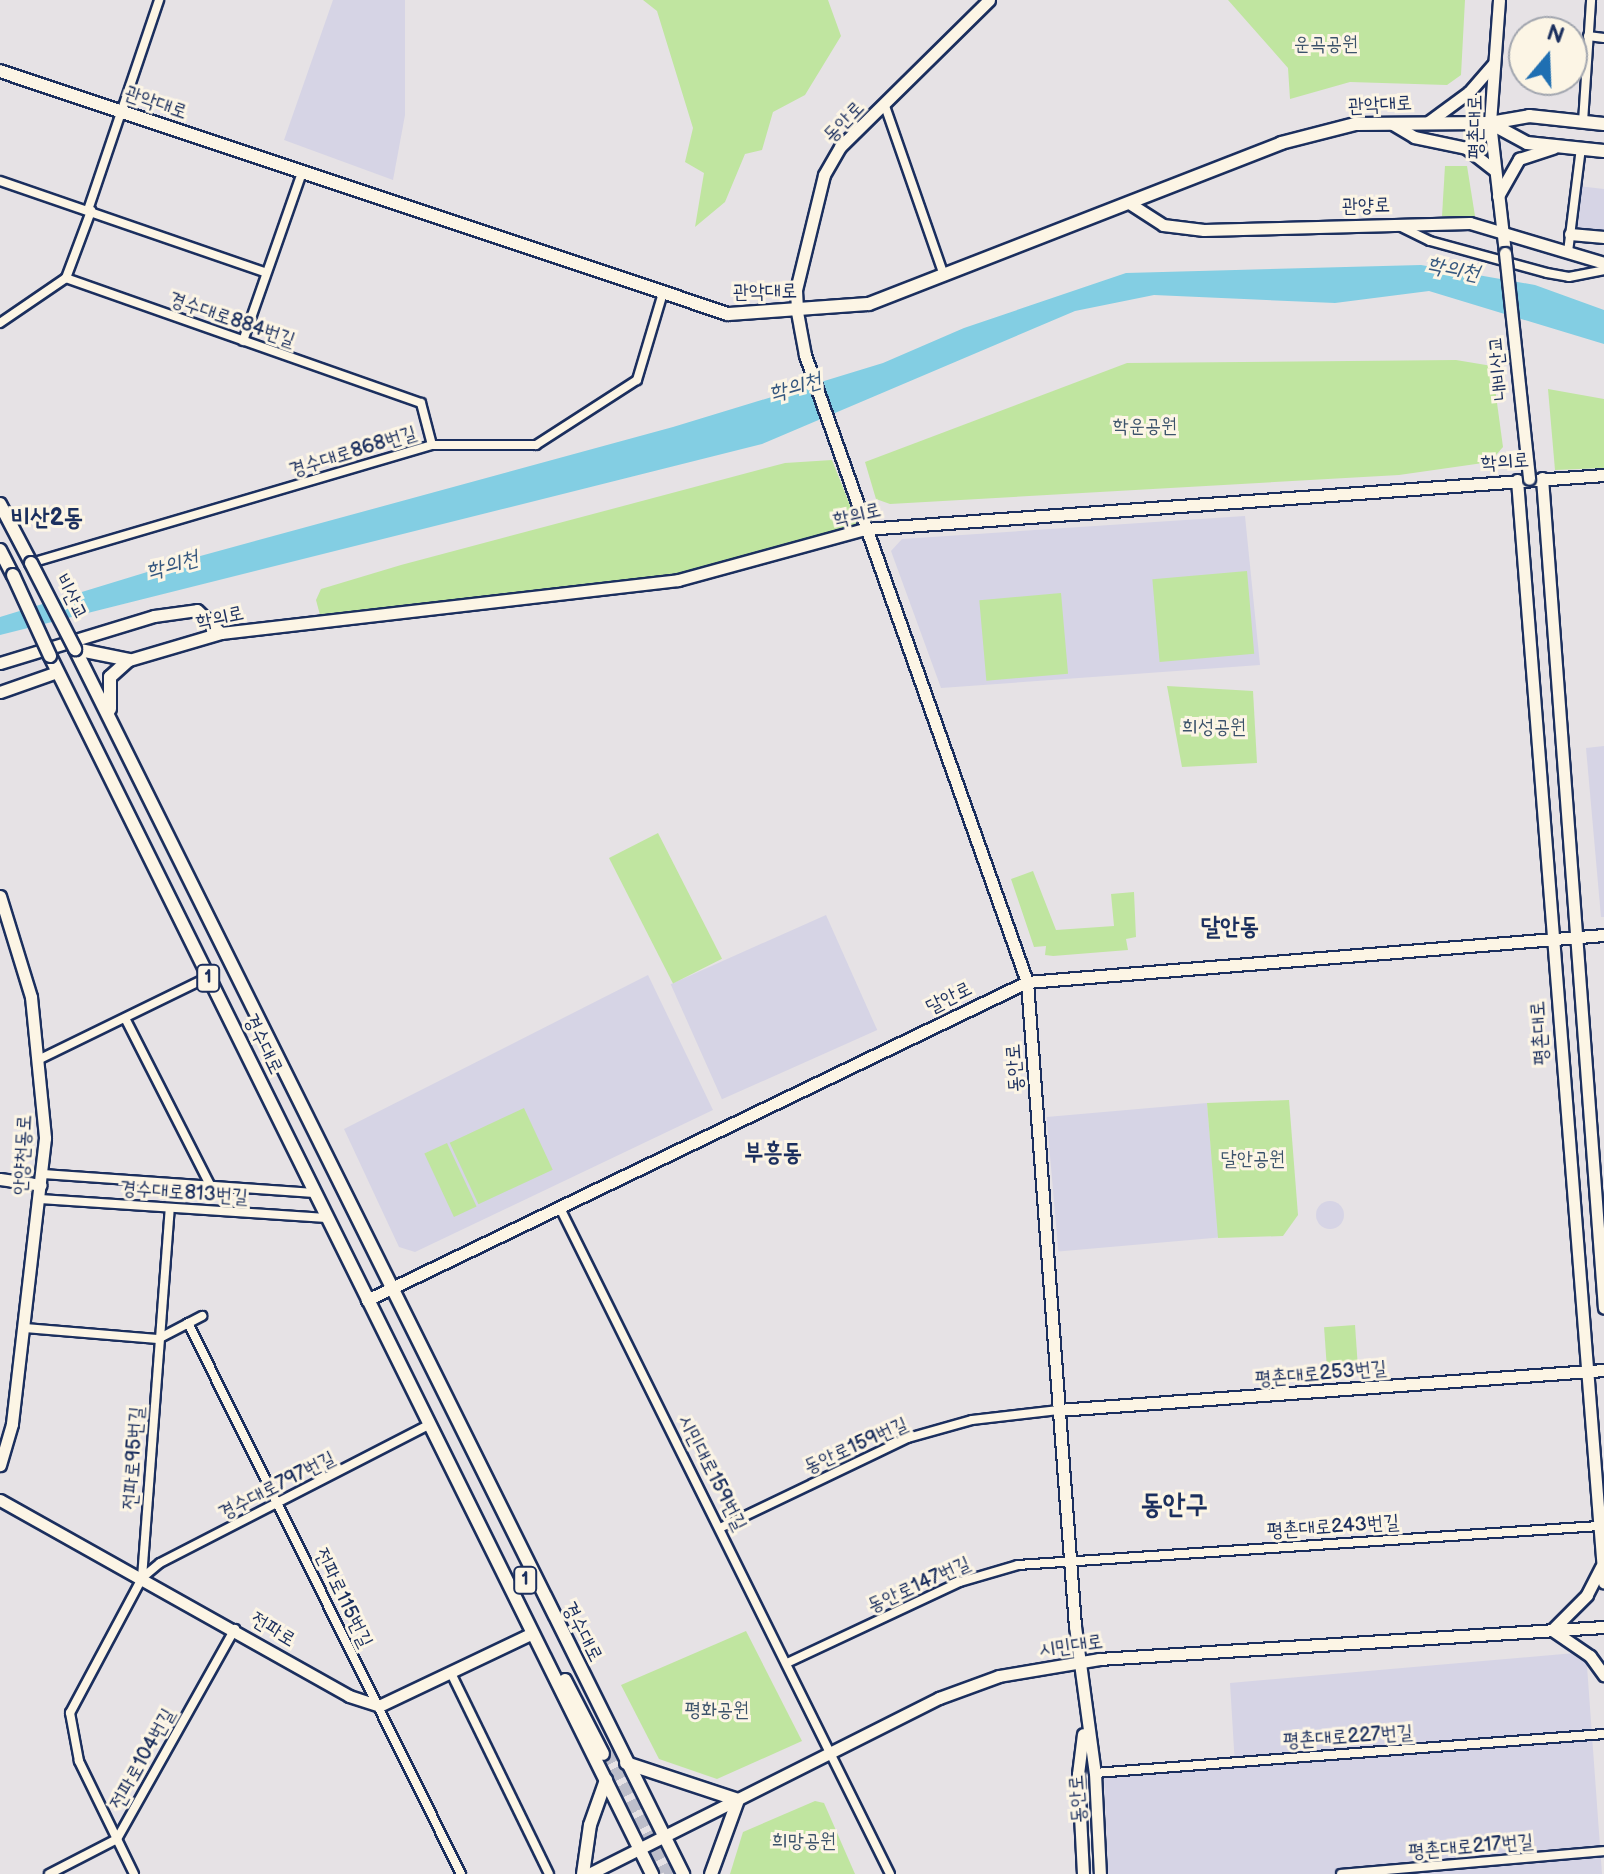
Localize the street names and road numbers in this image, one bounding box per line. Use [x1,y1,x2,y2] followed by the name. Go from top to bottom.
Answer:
[122,81,190,125] street label: 관악대로
[1347,91,1413,119] street label: 관악대로
[1463,95,1489,159] street label: 평촌대로
[819,96,869,148] street label: 동안로
[1342,194,1390,218] street label: 관양로
[733,279,797,305] street label: 관악대로
[166,287,298,353] street label: 경수대로884번길
[1484,335,1514,401] street label: 내비산교
[286,421,420,483] street label: 경수대로868번길
[1480,448,1530,476] street label: 학의로
[831,498,883,532] street label: 학의로
[49,570,93,624] street label: 비산교
[194,601,246,635] street label: 학의로
[196,964,220,992] road number: 1
[922,977,976,1019] street label: 달안로
[1526,1000,1554,1066] street label: 평촌대로
[238,1010,288,1078] street label: 경수대로
[1001,1043,1029,1093] street label: 동안로
[9,1114,37,1196] street label: 안양천동로
[119,1177,249,1209] street label: 경수대로813번길
[1254,1356,1388,1392] street label: 평촌대로253번길
[118,1406,150,1510] street label: 전파로95번길
[672,1411,752,1535] street label: 시민대로159번길
[800,1412,912,1480] street label: 동안로159번길
[215,1446,339,1526] street label: 경수대로797번길
[1266,1510,1400,1544] street label: 평촌대로243번길
[309,1544,377,1652] street label: 전파로115번길
[864,1552,974,1618] street label: 동안로147번길
[513,1566,537,1594] road number: 1
[557,1598,607,1666] street label: 경수대로
[246,1607,300,1653] street label: 전파로
[1037,1630,1105,1662] street label: 시민대로
[105,1704,181,1814] street label: 전파로104번길
[1282,1720,1414,1754] street label: 평촌대로227번길
[1064,1774,1092,1824] street label: 동안로
[1407,1830,1535,1864] street label: 평촌대로217번길

